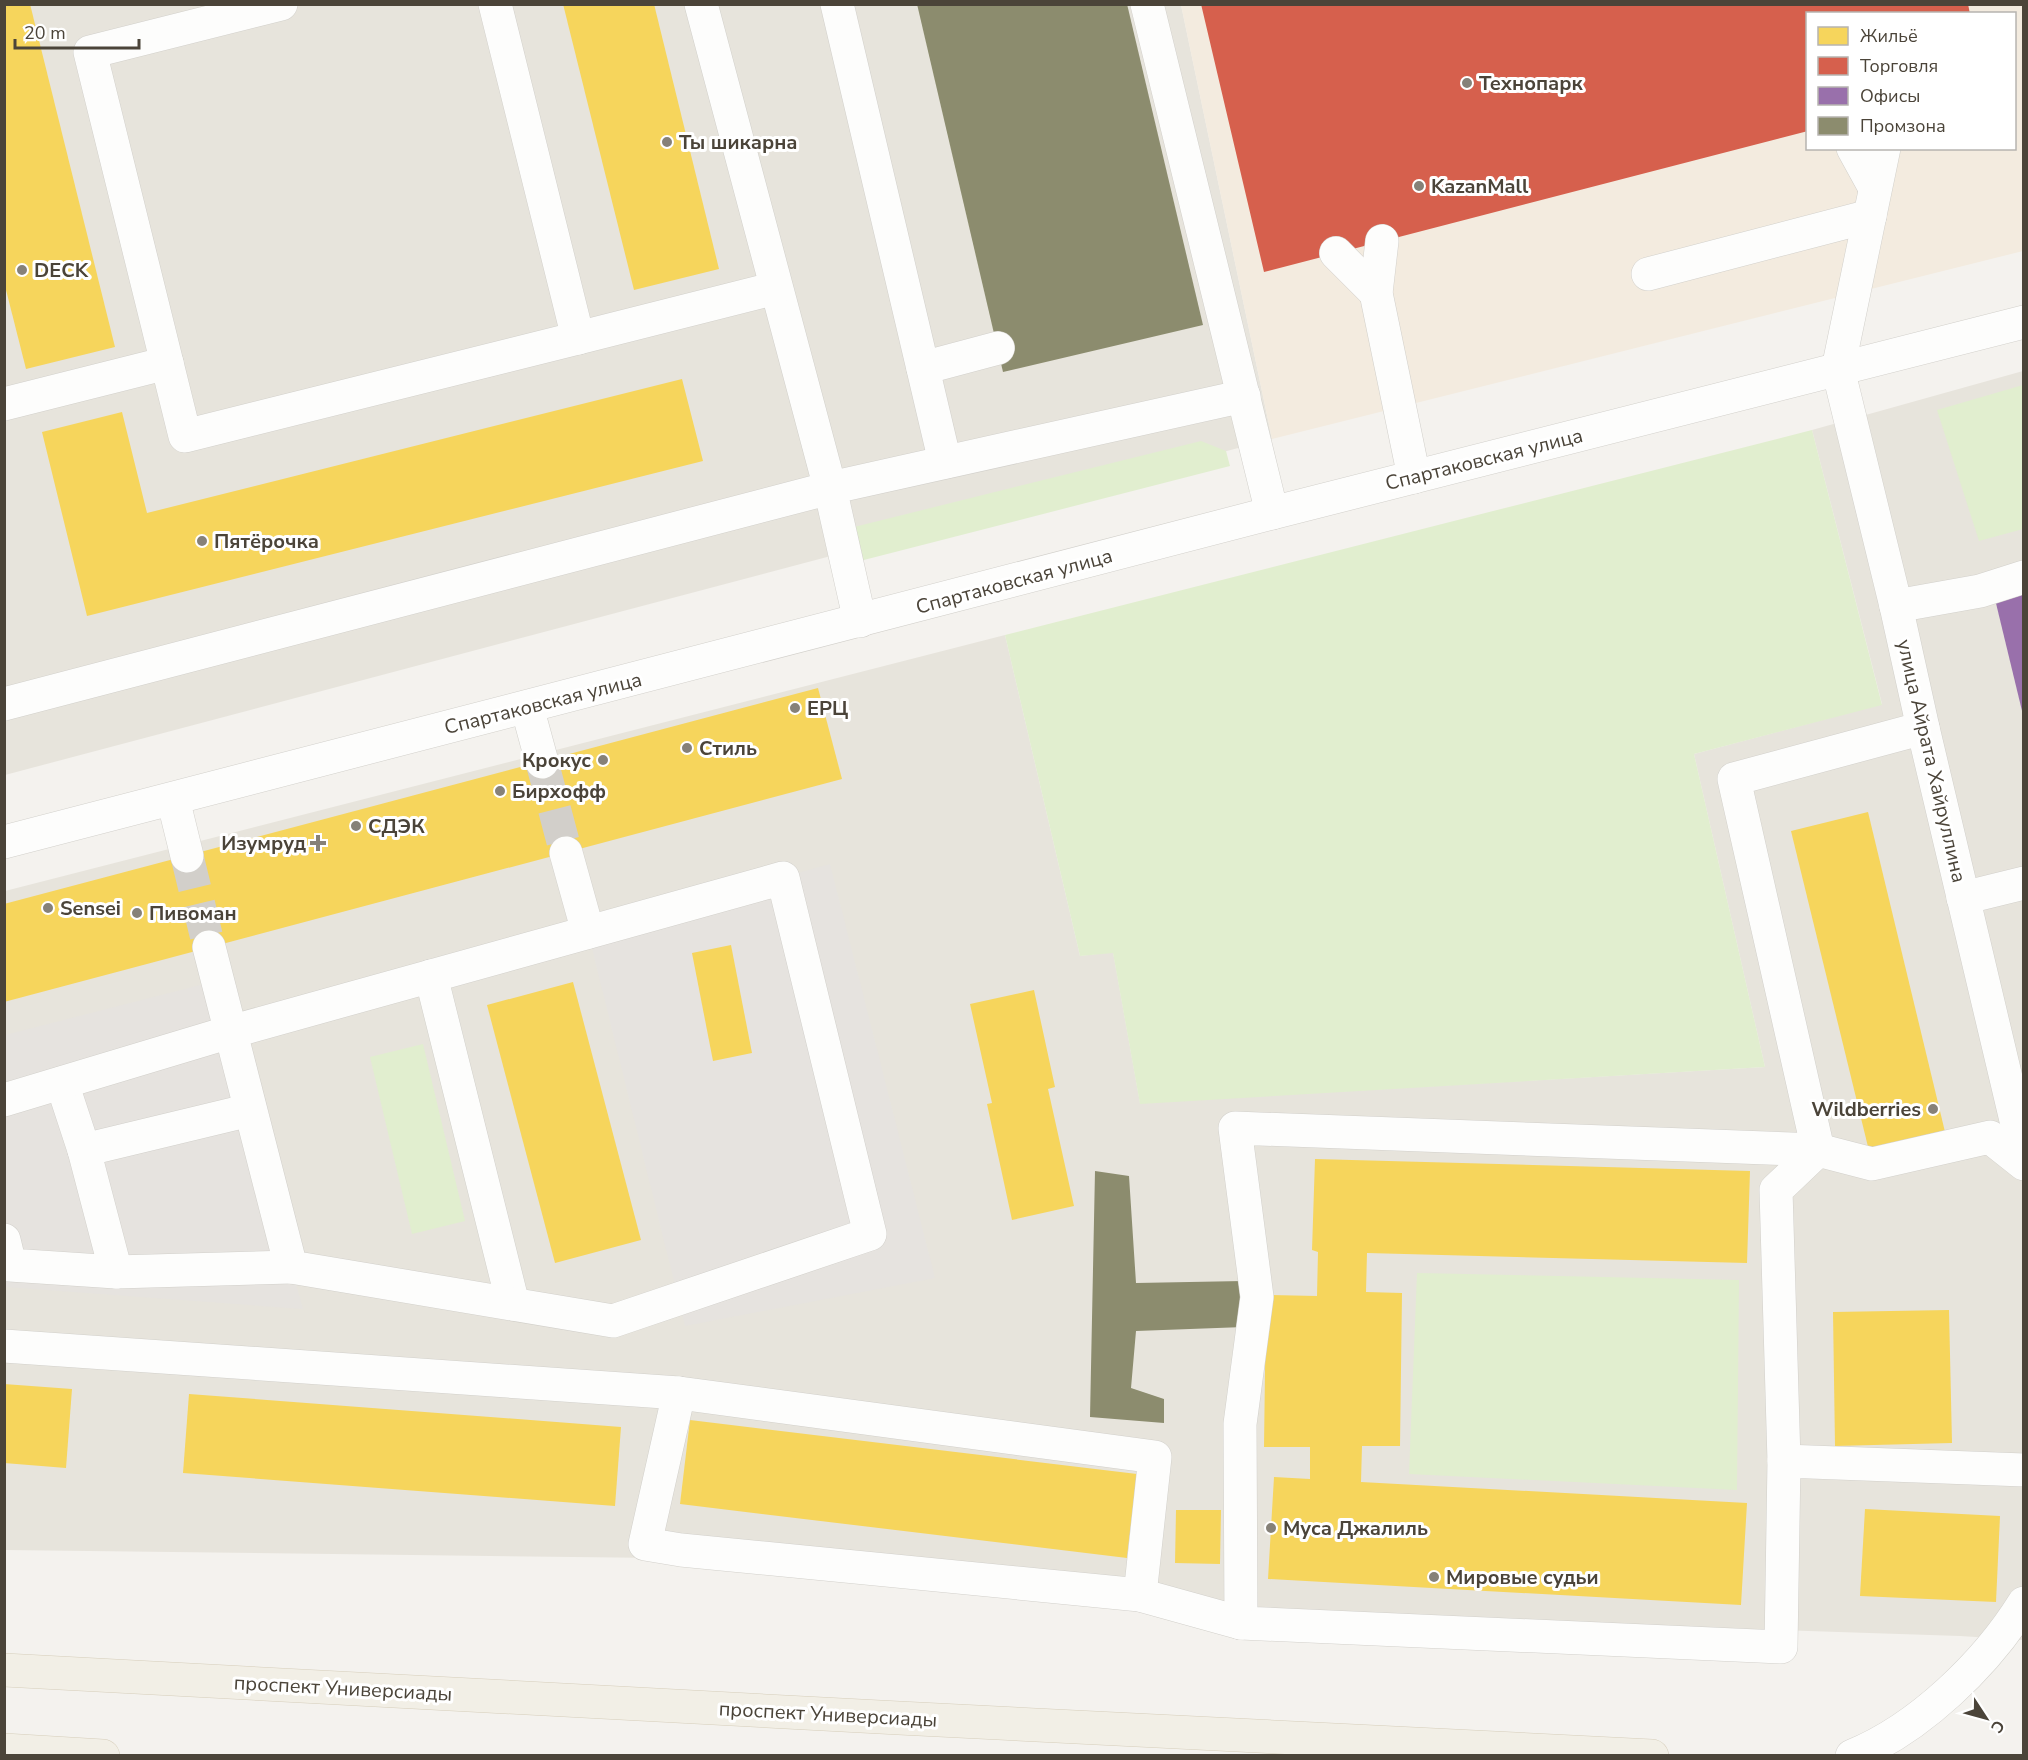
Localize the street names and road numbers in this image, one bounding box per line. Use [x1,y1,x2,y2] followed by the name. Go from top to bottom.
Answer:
[1383,422,1586,497] street label: Спартаковская улица
[913,542,1116,621] street label: Спартаковская улица
[1890,637,1973,885] street label: улица Айрата Хайруллина
[442,666,645,741] street label: Спартаковская улица
[233,1669,453,1708] street label: проспект Универсиады
[718,1695,938,1734] street label: проспект Универсиады

